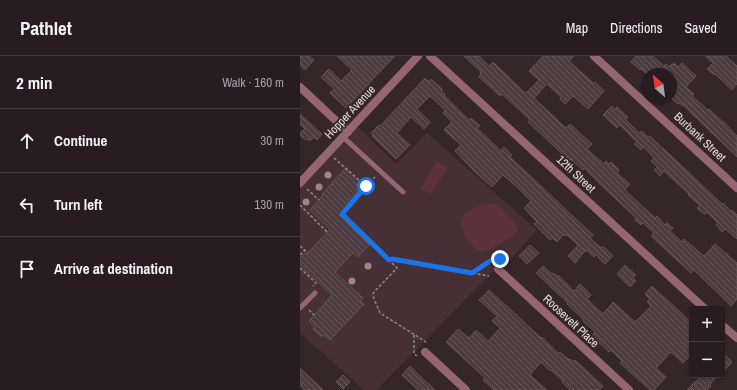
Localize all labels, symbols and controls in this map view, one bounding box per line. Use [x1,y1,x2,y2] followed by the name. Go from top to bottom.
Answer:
[20,15,72,41] text: Pathlet
[566,19,588,37] text: Map
[610,19,662,37] text: Directions
[684,19,717,37] text: Saved
[641,68,677,104] north arrow
[16,71,52,94] text: 2 min
[222,74,284,91] text: Walk · 160 m
[321,82,379,142] street label: Hopper Avenue
[671,109,730,165] street label: Burbank Street
[16,130,38,152] icon: ahead
[54,130,107,151] text: Continue
[260,132,284,149] text: 30 m
[553,152,599,196] street label: 12th Street
[357,177,375,195] route start
[16,194,38,216] icon: left
[54,194,102,215] text: Turn left
[254,196,284,213] text: 130 m
[491,250,509,268] route end
[16,258,38,280] icon: arrive
[54,258,173,279] text: Arrive at destination
[540,291,602,351] street label: Roosevelt Place
[689,306,725,378] map controls
[689,306,725,342] button: +
[689,342,725,378] button: −

